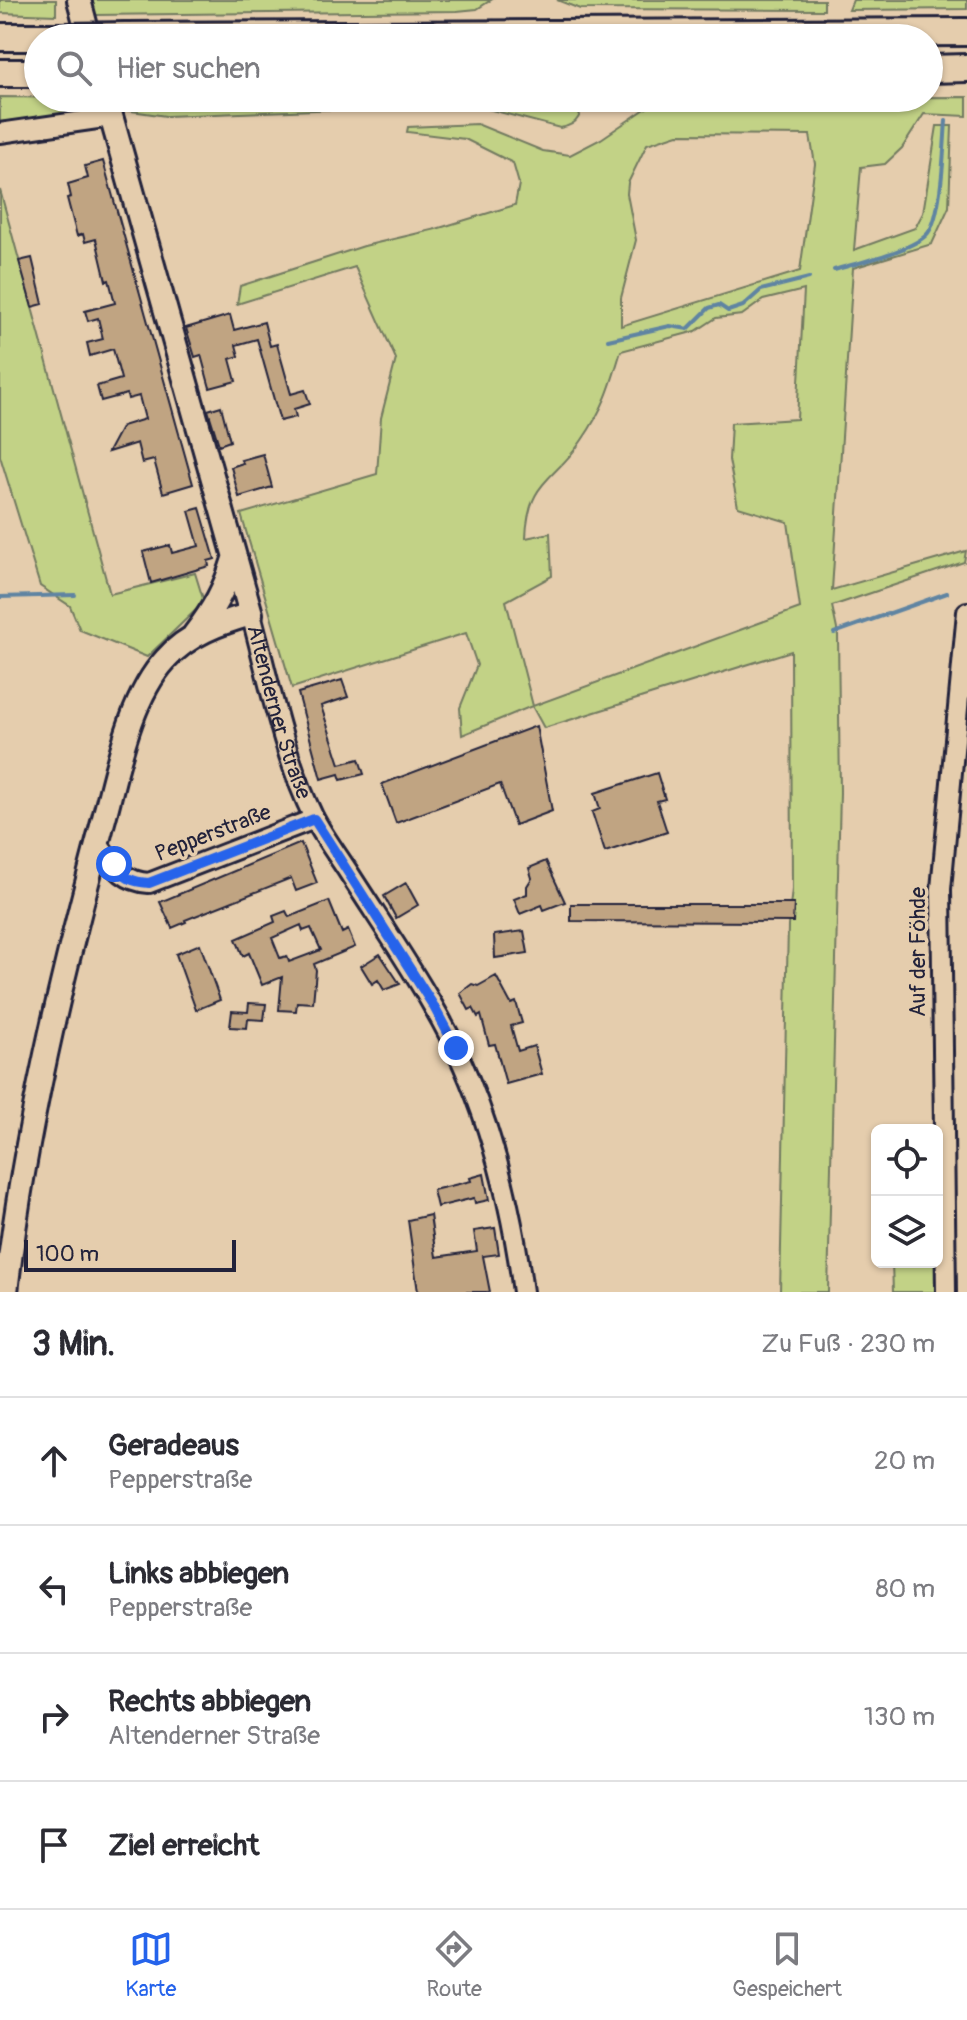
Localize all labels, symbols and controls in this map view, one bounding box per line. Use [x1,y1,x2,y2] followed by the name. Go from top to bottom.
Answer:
[24,24,943,112] search box
[52,46,96,90] icon: search
[116,50,261,87] text: Hier suchen
[241,622,318,803] street label: Altenderner Straße
[151,798,275,868] street label: Pepperstraße
[96,846,132,882] route start
[904,887,932,1017] street label: Auf der Föhde
[438,1030,474,1066] route end
[871,1124,943,1268] map controls
[871,1124,943,1196] button: locate
[871,1196,943,1268] button: layers
[24,1236,236,1272] scale bar
[36,1240,99,1268] text: 100 m
[32,1323,115,1366] text: 3 Min.
[761,1328,935,1360] text: Zu Fuß · 230 m
[108,1427,239,1464] text: Geradeaus
[32,1439,76,1483] icon: ahead
[874,1445,935,1477] text: 20 m
[108,1464,252,1496] text: Pepperstraße
[108,1555,289,1592] text: Links abbiegen
[32,1567,76,1611] icon: left
[875,1573,935,1605] text: 80 m
[108,1592,252,1624] text: Pepperstraße
[108,1683,311,1720] text: Rechts abbiegen
[32,1695,76,1739] icon: right
[864,1701,935,1733] text: 130 m
[108,1720,320,1752] text: Altenderner Straße
[32,1823,76,1867] icon: arrive
[108,1827,259,1864] text: Ziel erreicht
[125,1927,176,2003] tab: Karte
[427,1927,482,2003] tab: Route
[732,1927,842,2003] tab: Gespeichert

